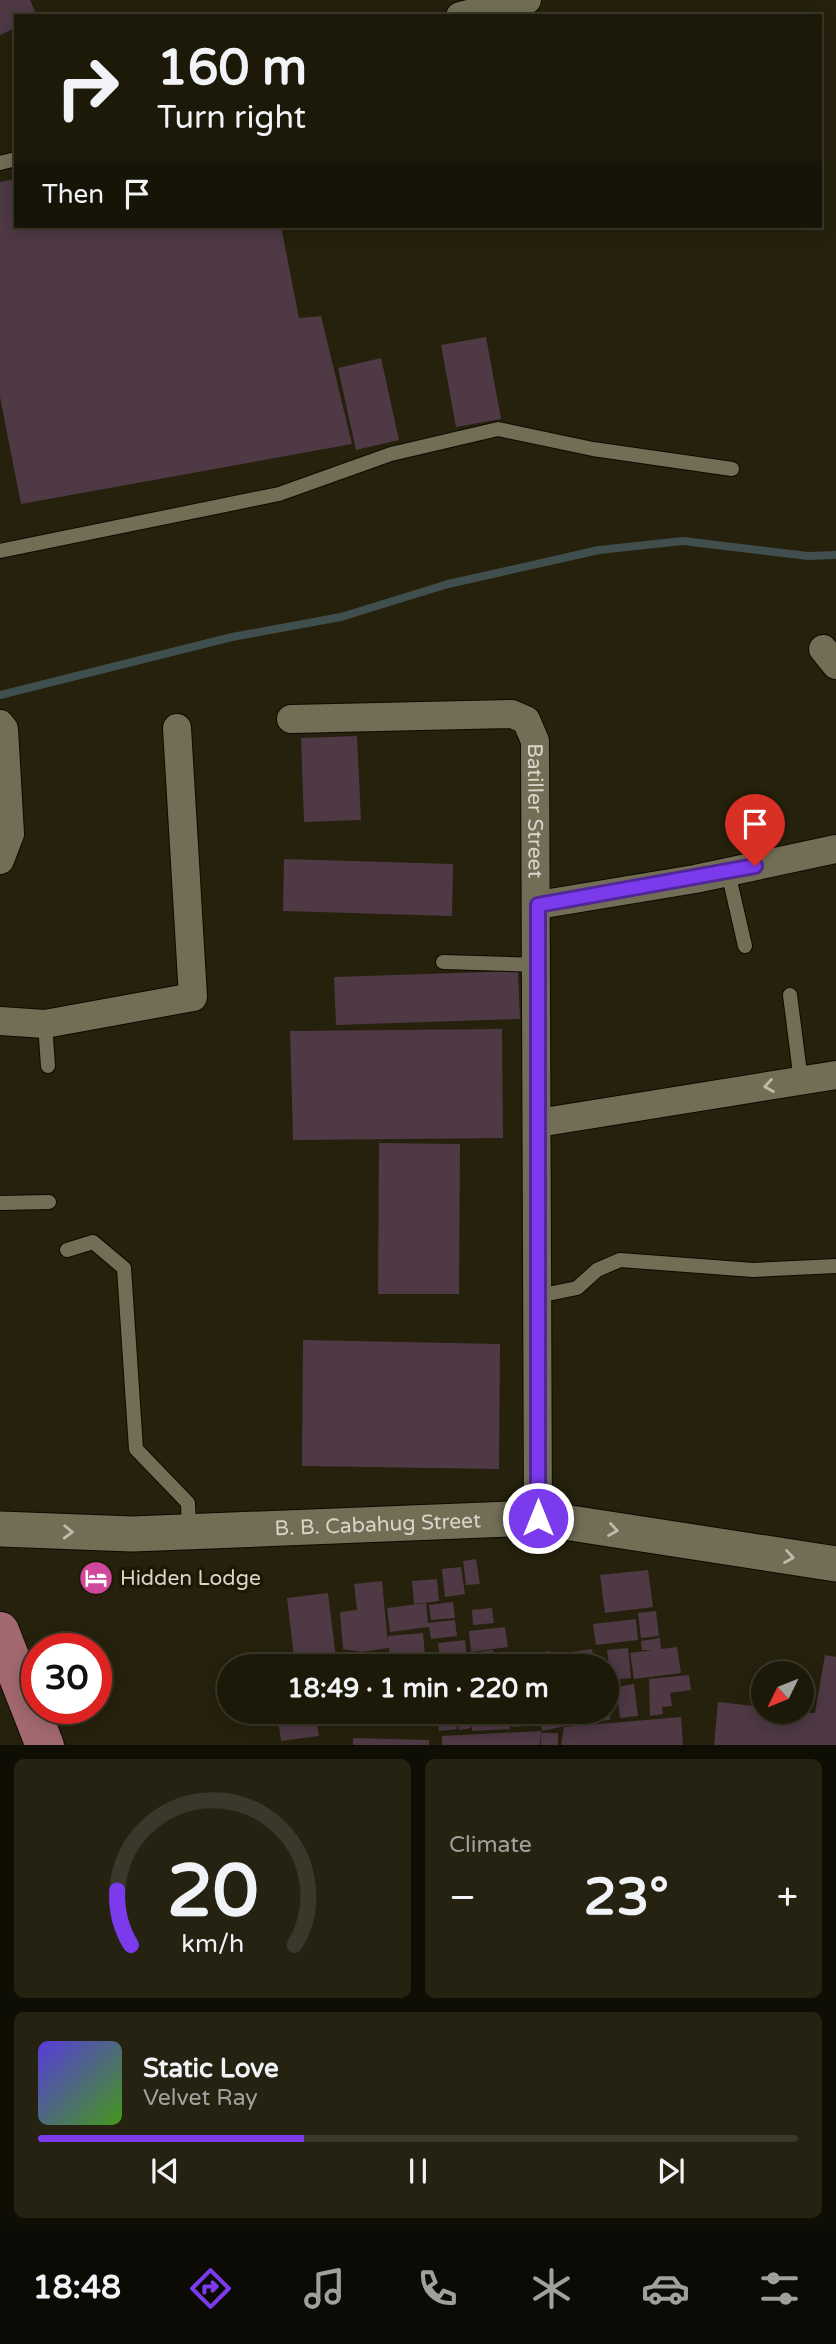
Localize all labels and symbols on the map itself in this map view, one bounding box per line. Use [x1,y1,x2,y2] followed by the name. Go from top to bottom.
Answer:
[522,743,548,879] street label: Batiller Street
[725,794,785,866] pin
[763,1078,775,1093] one-way arrow
[501,1481,575,1555] position arrow
[274,1508,481,1541] street label: B. B. Cabahug Street
[607,1522,619,1537] one-way arrow
[63,1524,74,1539] one-way arrow
[783,1549,795,1564] one-way arrow
[77,1559,115,1597] hotel icon: Hidden Lodge
[120,1566,261,1591] place label: Hidden Lodge
[21,1633,112,1724] speed limit sign: 30
[751,1661,814,1724] north arrow

